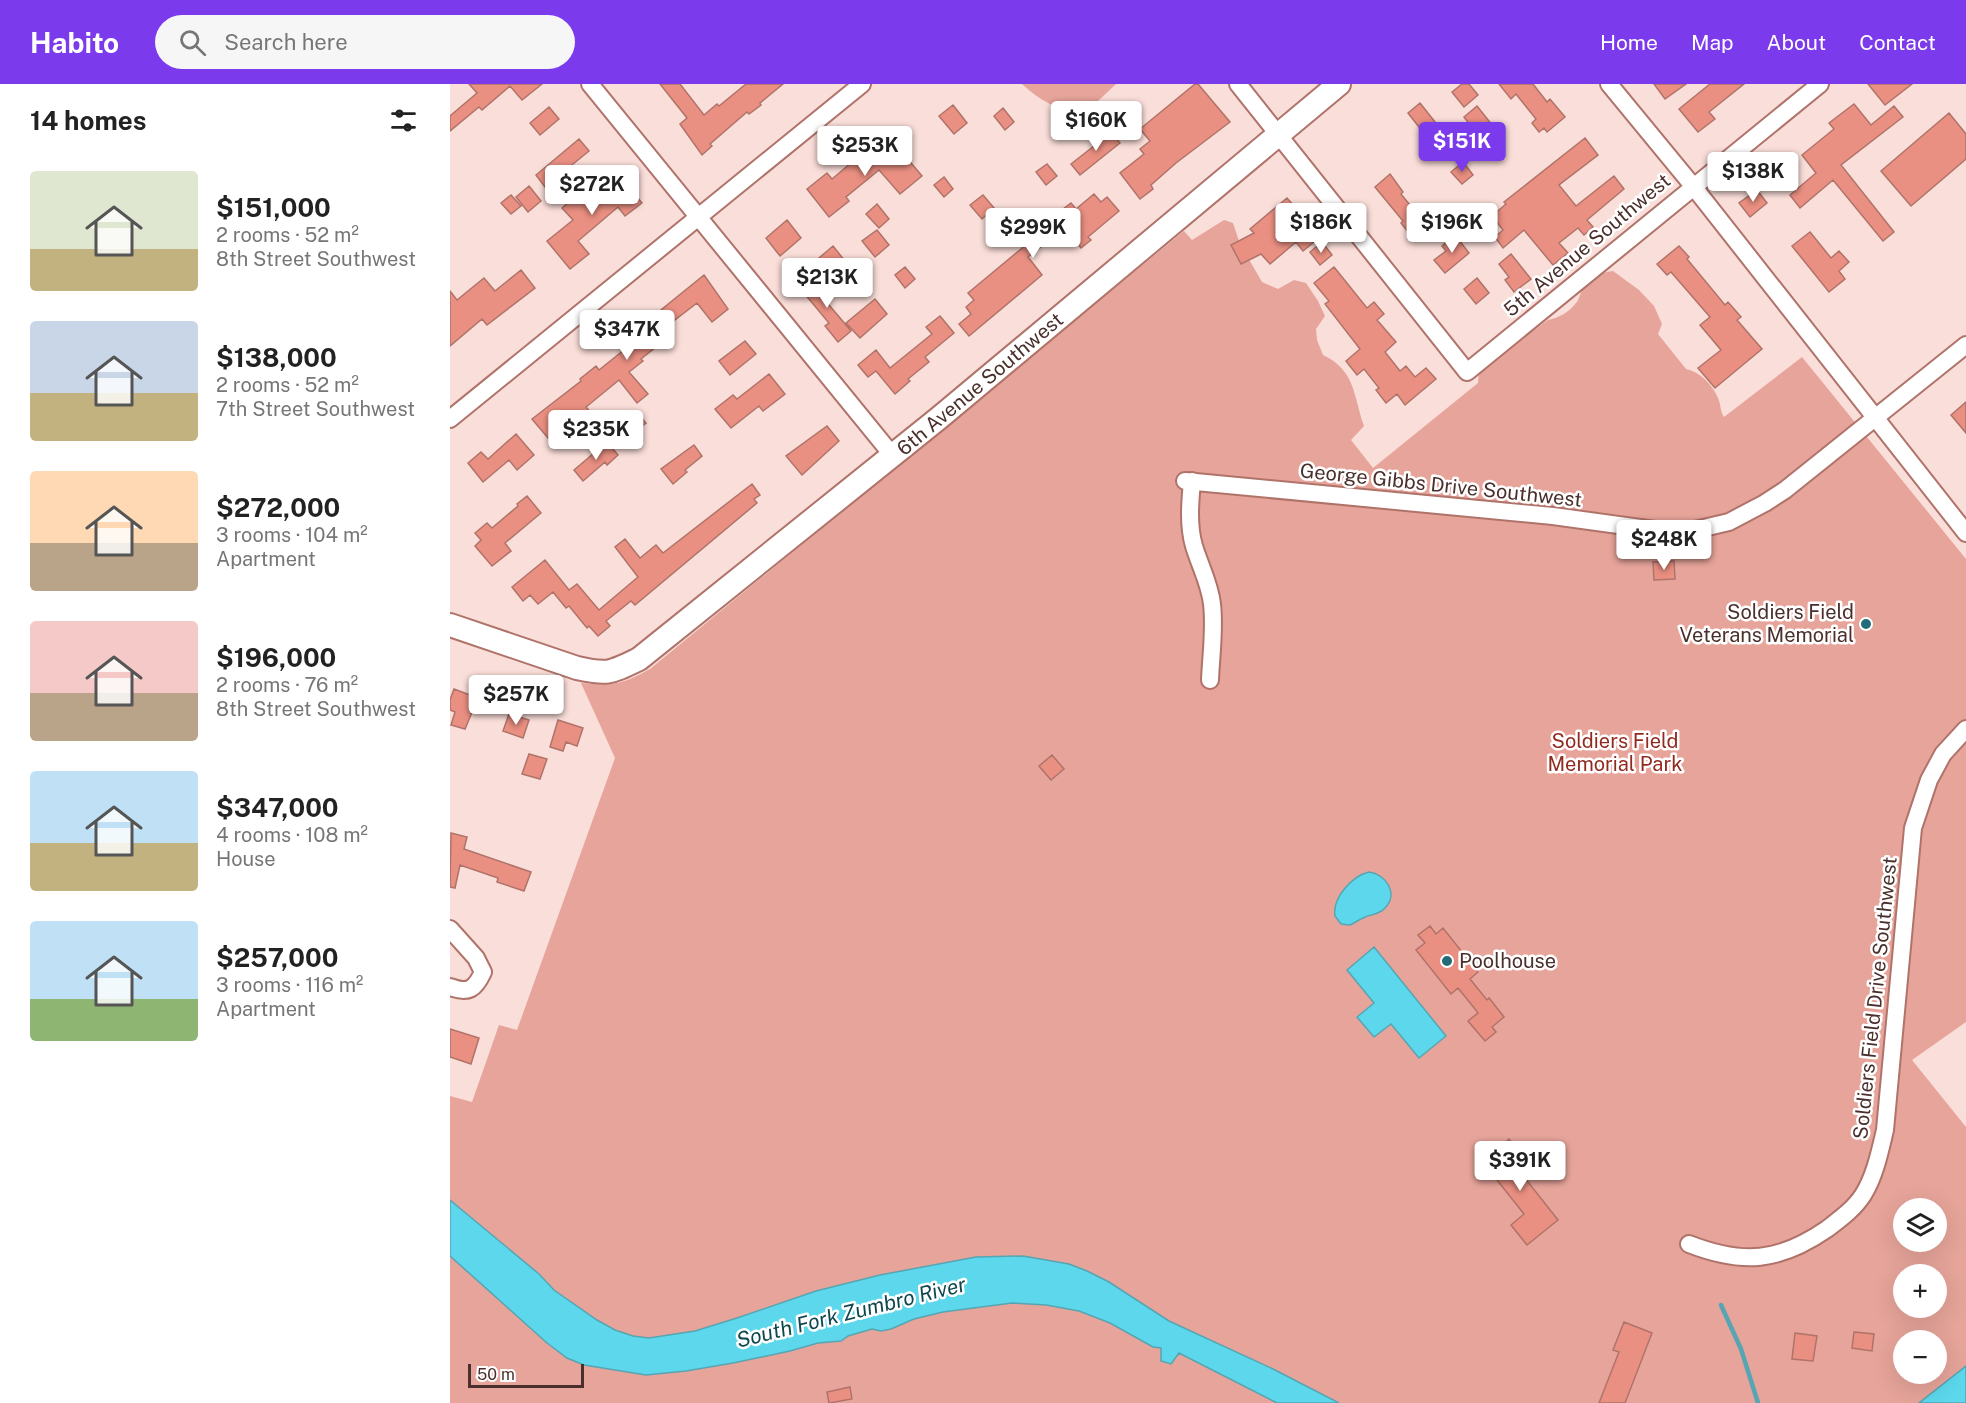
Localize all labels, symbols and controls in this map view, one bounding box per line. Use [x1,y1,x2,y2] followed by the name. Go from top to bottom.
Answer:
[155,15,575,69] search box
[30,26,119,59] text: Habito
[176,26,209,59] icon: search
[224,29,348,55] text: Search here
[1600,30,1658,55] text: Home
[1691,30,1734,55] text: Map
[1767,30,1826,55] text: About
[1859,30,1936,55] text: Contact
[1054,101,1138,152] pin: $160K
[387,104,420,137] icon: filters
[30,105,146,136] text: 14 homes
[1065,108,1127,132] text: $160K
[1420,122,1504,173] pin: $151K
[823,126,907,177] pin: $253K
[1433,129,1491,153] text: $151K
[831,133,899,157] text: $253K
[1711,152,1795,203] pin: $138K
[1721,159,1785,183] text: $138K
[550,165,634,216] pin: $272K
[1499,168,1675,322] street label: 5th Avenue Southwest
[559,172,625,196] text: $272K
[216,192,331,223] text: $151,000
[78,195,150,267] icon: home
[1279,203,1363,254] pin: $186K
[1410,203,1494,254] pin: $196K
[991,208,1075,259] pin: $299K
[1289,210,1353,234] text: $186K
[1421,210,1483,234] text: $196K
[1000,215,1066,239] text: $299K
[216,223,359,247] text: 2 rooms · 52 m²
[216,247,416,271] text: 8th Street Southwest
[785,258,869,309] pin: $213K
[796,265,858,289] text: $213K
[892,307,1068,461] street label: 6th Avenue Southwest
[585,310,669,361] pin: $347K
[594,317,660,341] text: $347K
[216,342,337,373] text: $138,000
[78,345,150,417] icon: home
[216,373,359,397] text: 2 rooms · 52 m²
[216,397,415,421] text: 7th Street Southwest
[554,410,638,461] pin: $235K
[562,417,630,441] text: $235K
[1299,458,1583,512] street label: George Gibbs Drive Southwest
[216,492,340,523] text: $272,000
[78,495,150,567] icon: home
[1622,520,1706,571] pin: $248K
[216,523,368,547] text: 3 rooms · 104 m²
[1630,527,1698,551] text: $248K
[216,547,316,571] text: Apartment
[1679,600,1854,647] place label: Soldiers Field Veterans Memorial
[1859,617,1873,631] marker: Soldiers Field Veterans Memorial
[216,642,336,673] text: $196,000
[78,645,150,717] icon: home
[216,673,358,697] text: 2 rooms · 76 m²
[474,675,558,726] pin: $257K
[483,682,549,706] text: $257K
[216,697,416,721] text: 8th Street Southwest
[1548,729,1682,776] park label: Soldiers Field Memorial Park
[216,792,339,823] text: $347,000
[78,795,150,867] icon: home
[216,823,368,847] text: 4 rooms · 108 m²
[216,847,276,871] text: House
[1848,856,1902,1140] street label: Soldiers Field Drive Southwest
[216,942,338,973] text: $257,000
[78,945,150,1017] icon: home
[1459,949,1556,973] place label: Poolhouse
[1440,954,1454,968] marker: Poolhouse
[216,973,363,997] text: 3 rooms · 116 m²
[216,997,316,1021] text: Apartment
[1478,1141,1562,1192] pin: $391K
[1489,1148,1551,1172] text: $391K
[1893,1198,1947,1384] map controls
[1893,1198,1947,1252] button: layers
[1893,1264,1947,1318] button: +
[734,1271,969,1353] water label: South Fork Zumbro River
[1893,1330,1947,1384] button: −
[468,1361,584,1388] scale bar
[477,1365,515,1384] text: 50 m

